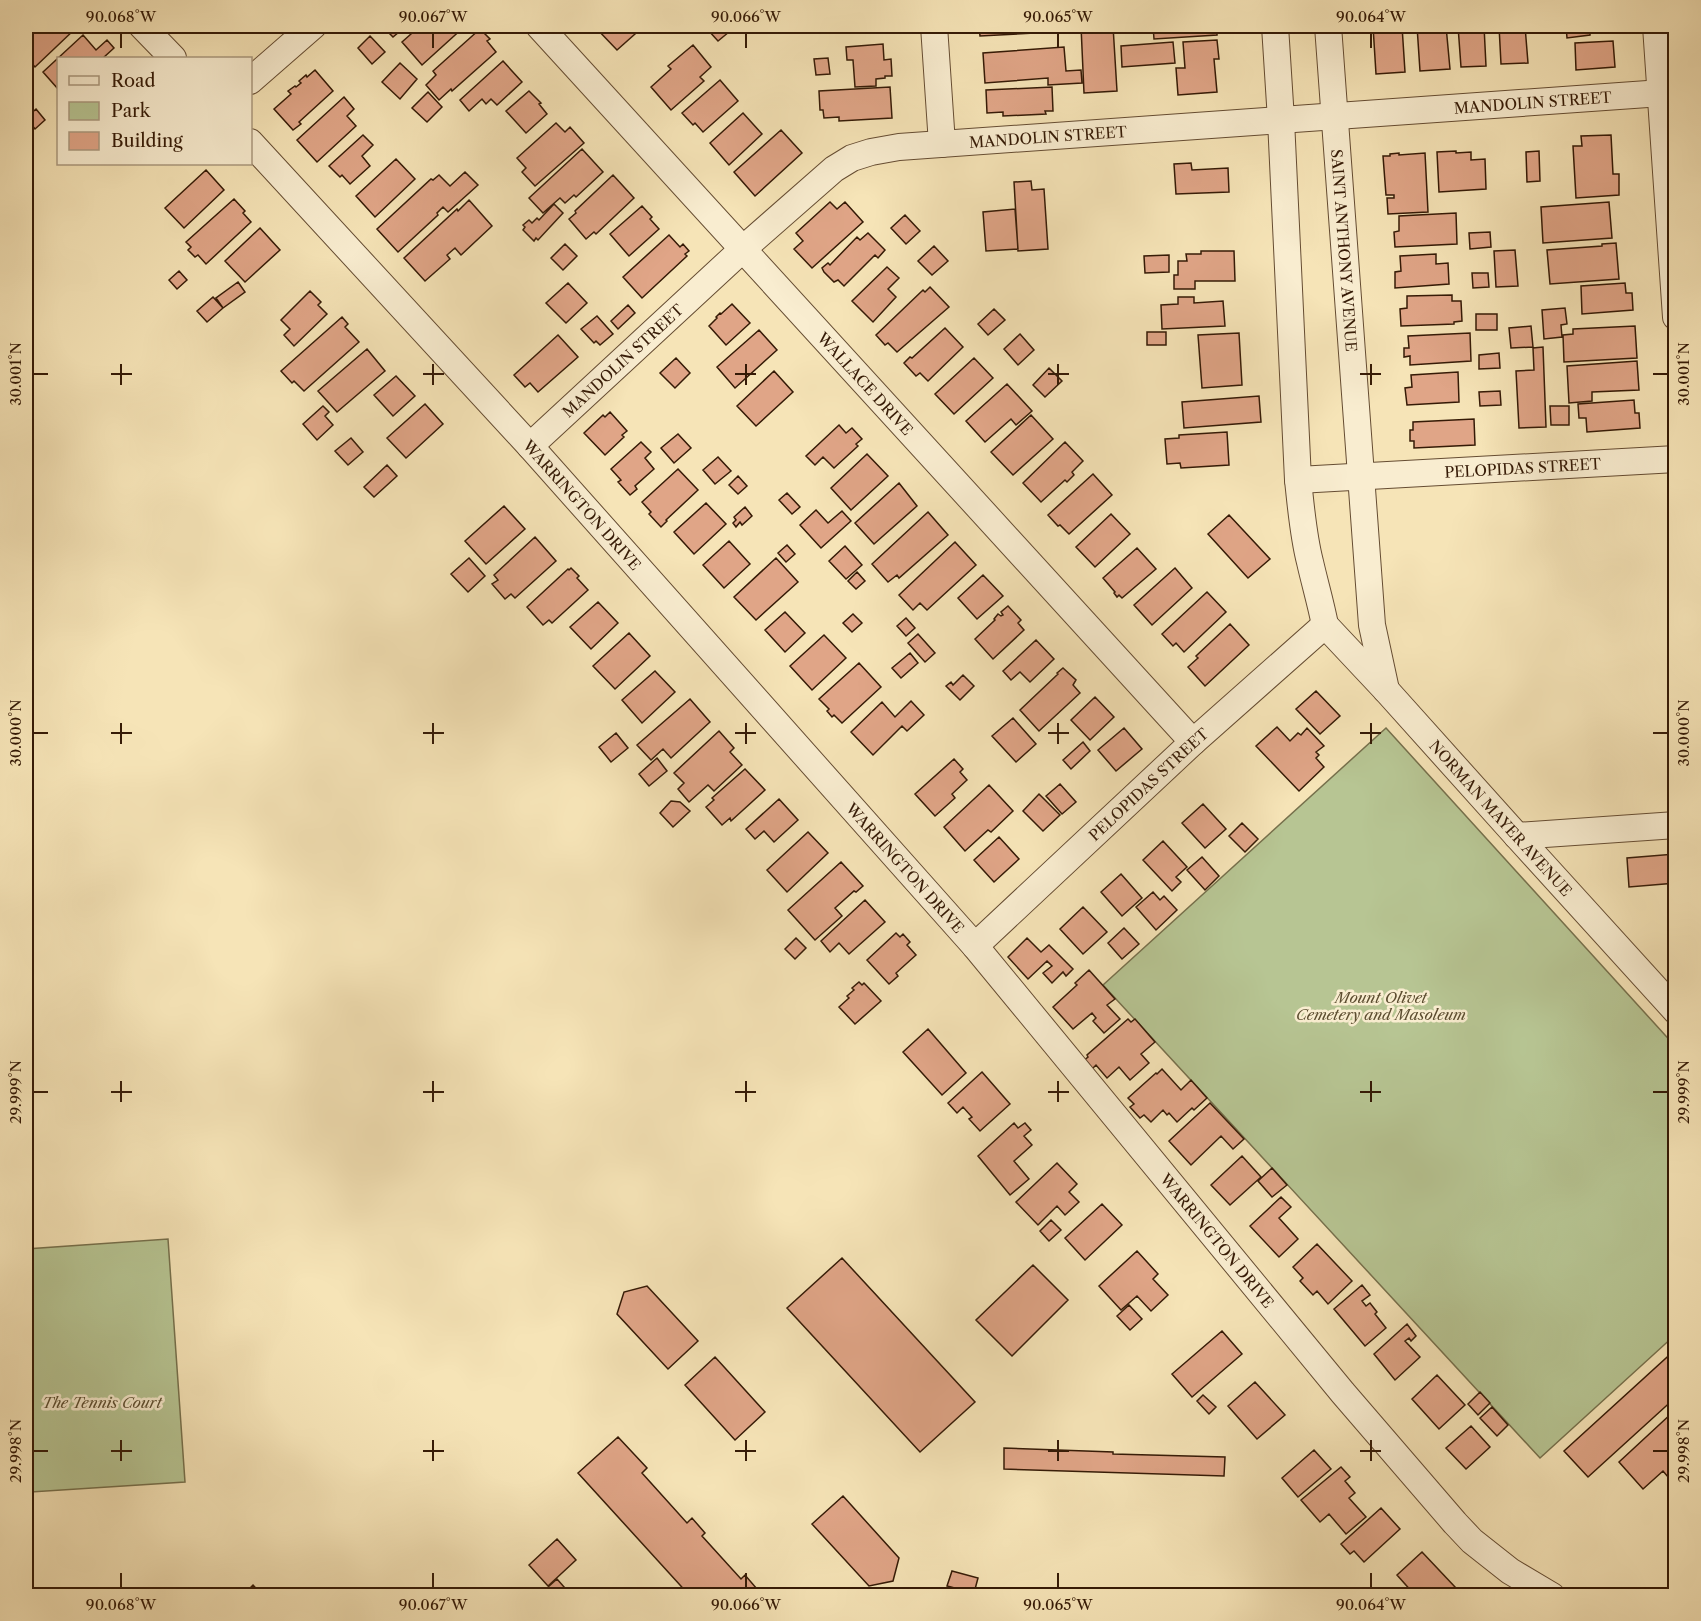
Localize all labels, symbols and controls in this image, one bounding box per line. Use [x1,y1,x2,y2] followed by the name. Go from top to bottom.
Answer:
[86,7,157,26] text: 90.068°W
[399,7,468,26] text: 90.067°W
[711,7,782,26] text: 90.066°W
[1023,7,1093,26] text: 90.065°W
[1336,7,1407,26] text: 90.064°W
[57,57,252,165] legend
[111,70,156,92] text: Road
[1453,87,1613,117] street label: MANDOLIN STREET
[111,100,152,122] text: Park
[968,121,1128,152] street label: MANDOLIN STREET
[111,130,183,152] text: Building
[1328,148,1361,352] street label: SAINT ANTHONY AVENUE
[558,299,688,421] street label: MANDOLIN STREET
[813,327,917,439] street label: WALLACE DRIVE
[6,342,25,406] text: 30.001°N
[1674,342,1693,406] text: 30.001°N
[519,435,645,574] street label: WARRINGTON DRIVE
[1444,454,1602,481] street label: PELOPIDAS STREET
[6,699,25,767] text: 30.000°N
[1674,699,1693,767] text: 30.000°N
[1084,723,1212,845] street label: PELOPIDAS STREET
[1426,736,1576,900] street label: NORMAN MAYER AVENUE
[842,798,968,937] street label: WARRINGTON DRIVE
[1296,988,1466,1024] park label: Mount Olivet Cemetery and Masoleum
[6,1060,25,1124] text: 29.999°N
[1674,1060,1693,1124] text: 29.999°N
[1156,1169,1278,1311] street label: WARRINGTON DRIVE
[42,1393,162,1412] park label: The Tennis Court
[6,1419,25,1483] text: 29.998°N
[1674,1419,1693,1483] text: 29.998°N
[86,1595,157,1614] text: 90.068°W
[399,1595,468,1614] text: 90.067°W
[711,1595,782,1614] text: 90.066°W
[1023,1595,1093,1614] text: 90.065°W
[1336,1595,1407,1614] text: 90.064°W

